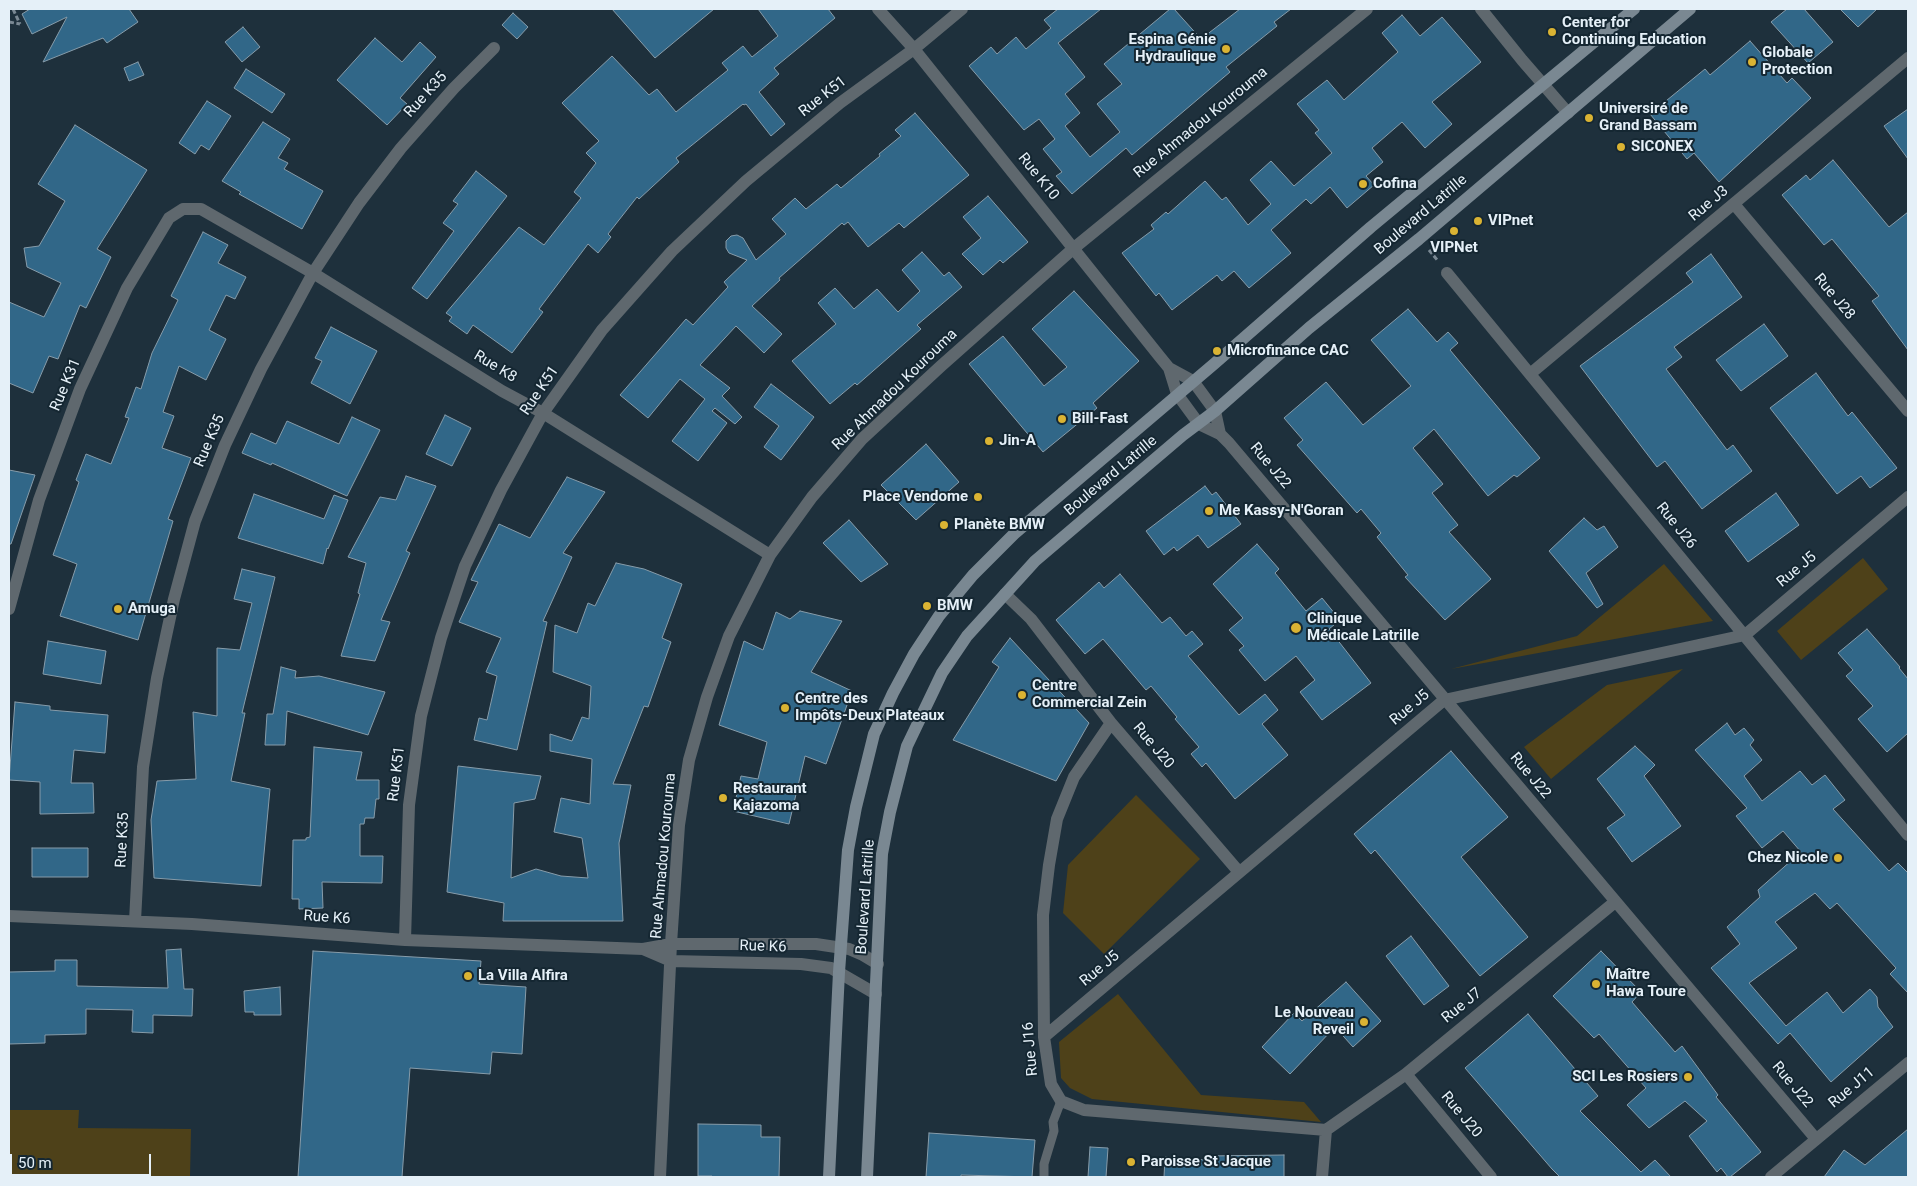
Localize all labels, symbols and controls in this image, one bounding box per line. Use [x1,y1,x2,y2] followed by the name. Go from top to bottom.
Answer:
[1562,14,1706,49] place label: Center for Continuing Education
[1546,26,1558,38] marker: Center for Continuing Education
[1128,31,1216,66] place label: Espina Génie Hydraulique
[1220,43,1232,55] marker: Espina Génie Hydraulique
[1762,44,1832,79] place label: Globale Protection
[1746,56,1758,68] marker: Globale Protection
[1131,64,1271,182] street label: Rue Ahmadou Kourouma
[401,68,451,122] street label: Rue K35
[796,73,850,121] street label: Rue K51
[1599,100,1697,135] place label: Universiré de Grand Bassam
[1583,112,1595,124] marker: Universiré de Grand Bassam
[1631,138,1693,156] place label: SICONEX
[1615,141,1627,153] marker: SICONEX
[1014,150,1062,204] street label: Rue K10
[1371,171,1471,259] street label: Boulevard Latrille
[1373,175,1417,193] place label: Cofina
[1357,178,1369,190] marker: Cofina
[1686,182,1732,226] street label: Rue J3
[1488,212,1533,230] place label: VIPnet
[1472,215,1484,227] marker: VIPnet
[1448,225,1460,237] marker: VIPNet
[1430,239,1478,257] place label: VIPNet
[1810,270,1858,324] street label: Rue J28
[829,326,961,454] street label: Rue Ahmadou Kourouma
[1227,342,1349,360] place label: Microfinance CAC
[1211,345,1223,357] marker: Microfinance CAC
[470,347,520,387] street label: Rue K8
[47,356,85,414] street label: Rue K31
[517,363,563,419] street label: Rue K51
[1072,410,1128,428] place label: Bill-Fast
[191,412,229,470] street label: Rue K35
[1056,413,1068,425] marker: Bill-Fast
[999,432,1036,450] place label: Jin-A
[1061,432,1161,520] street label: Boulevard Latrille
[983,435,995,447] marker: Jin-A
[1246,439,1294,493] street label: Rue J22
[863,488,968,506] place label: Place Vendome
[972,491,984,503] marker: Place Vendome
[1652,499,1700,553] street label: Rue J26
[1219,502,1344,520] place label: Me Kassy-N'Goran
[1203,505,1215,517] marker: Me Kassy-N'Goran
[954,516,1045,534] place label: Planète BMW
[938,519,950,531] marker: Planète BMW
[1774,548,1820,592] street label: Rue J5
[937,597,973,615] place label: BMW
[128,600,176,618] place label: Amuga
[921,600,933,612] marker: BMW
[112,603,124,615] marker: Amuga
[1307,610,1419,645] place label: Clinique Médicale Latrille
[1289,621,1303,635] marker: Clinique Médicale Latrille
[1032,677,1147,712] place label: Centre Commercial Zein
[1387,686,1433,730] street label: Rue J5
[1016,689,1028,701] marker: Centre Commercial Zein
[795,690,944,725] place label: Centre des Impôts-Deux Plateaux
[779,702,791,714] marker: Centre des Impôts-Deux Plateaux
[1129,719,1177,773] street label: Rue J20
[385,745,409,803] street label: Rue K51
[1506,749,1554,803] street label: Rue J22
[648,772,680,940] street label: Rue Ahmadou Kourouma
[733,780,807,815] place label: Restaurant Kajazoma
[717,792,729,804] marker: Restaurant Kajazoma
[113,812,133,868] street label: Rue K35
[853,839,879,955] street label: Boulevard Latrille
[1747,849,1828,867] place label: Chez Nicole
[1832,852,1844,864] marker: Chez Nicole
[303,907,351,929] street label: Rue K6
[739,937,787,957] street label: Rue K6
[1077,947,1123,991] street label: Rue J5
[1606,966,1686,1001] place label: Maître Hawa Toure
[478,967,568,985] place label: La Villa Alfira
[462,970,474,982] marker: La Villa Alfira
[1590,978,1602,990] marker: Maître Hawa Toure
[1439,985,1485,1027] street label: Rue J7
[1275,1004,1354,1039] place label: Le Nouveau Reveil
[1358,1016,1370,1028] marker: Le Nouveau Reveil
[1020,1021,1042,1077] street label: Rue J16
[1768,1058,1816,1112] street label: Rue J22
[1825,1064,1879,1112] street label: Rue J11
[1572,1068,1678,1086] place label: SCI Les Rosiers
[1682,1071,1694,1083] marker: SCI Les Rosiers
[1437,1088,1485,1142] street label: Rue J20
[12,1144,154,1176] scale bar
[1141,1153,1271,1171] place label: Paroisse St Jacque
[18,1154,52,1172] text: 50 m
[1125,1156,1137,1168] marker: Paroisse St Jacque

